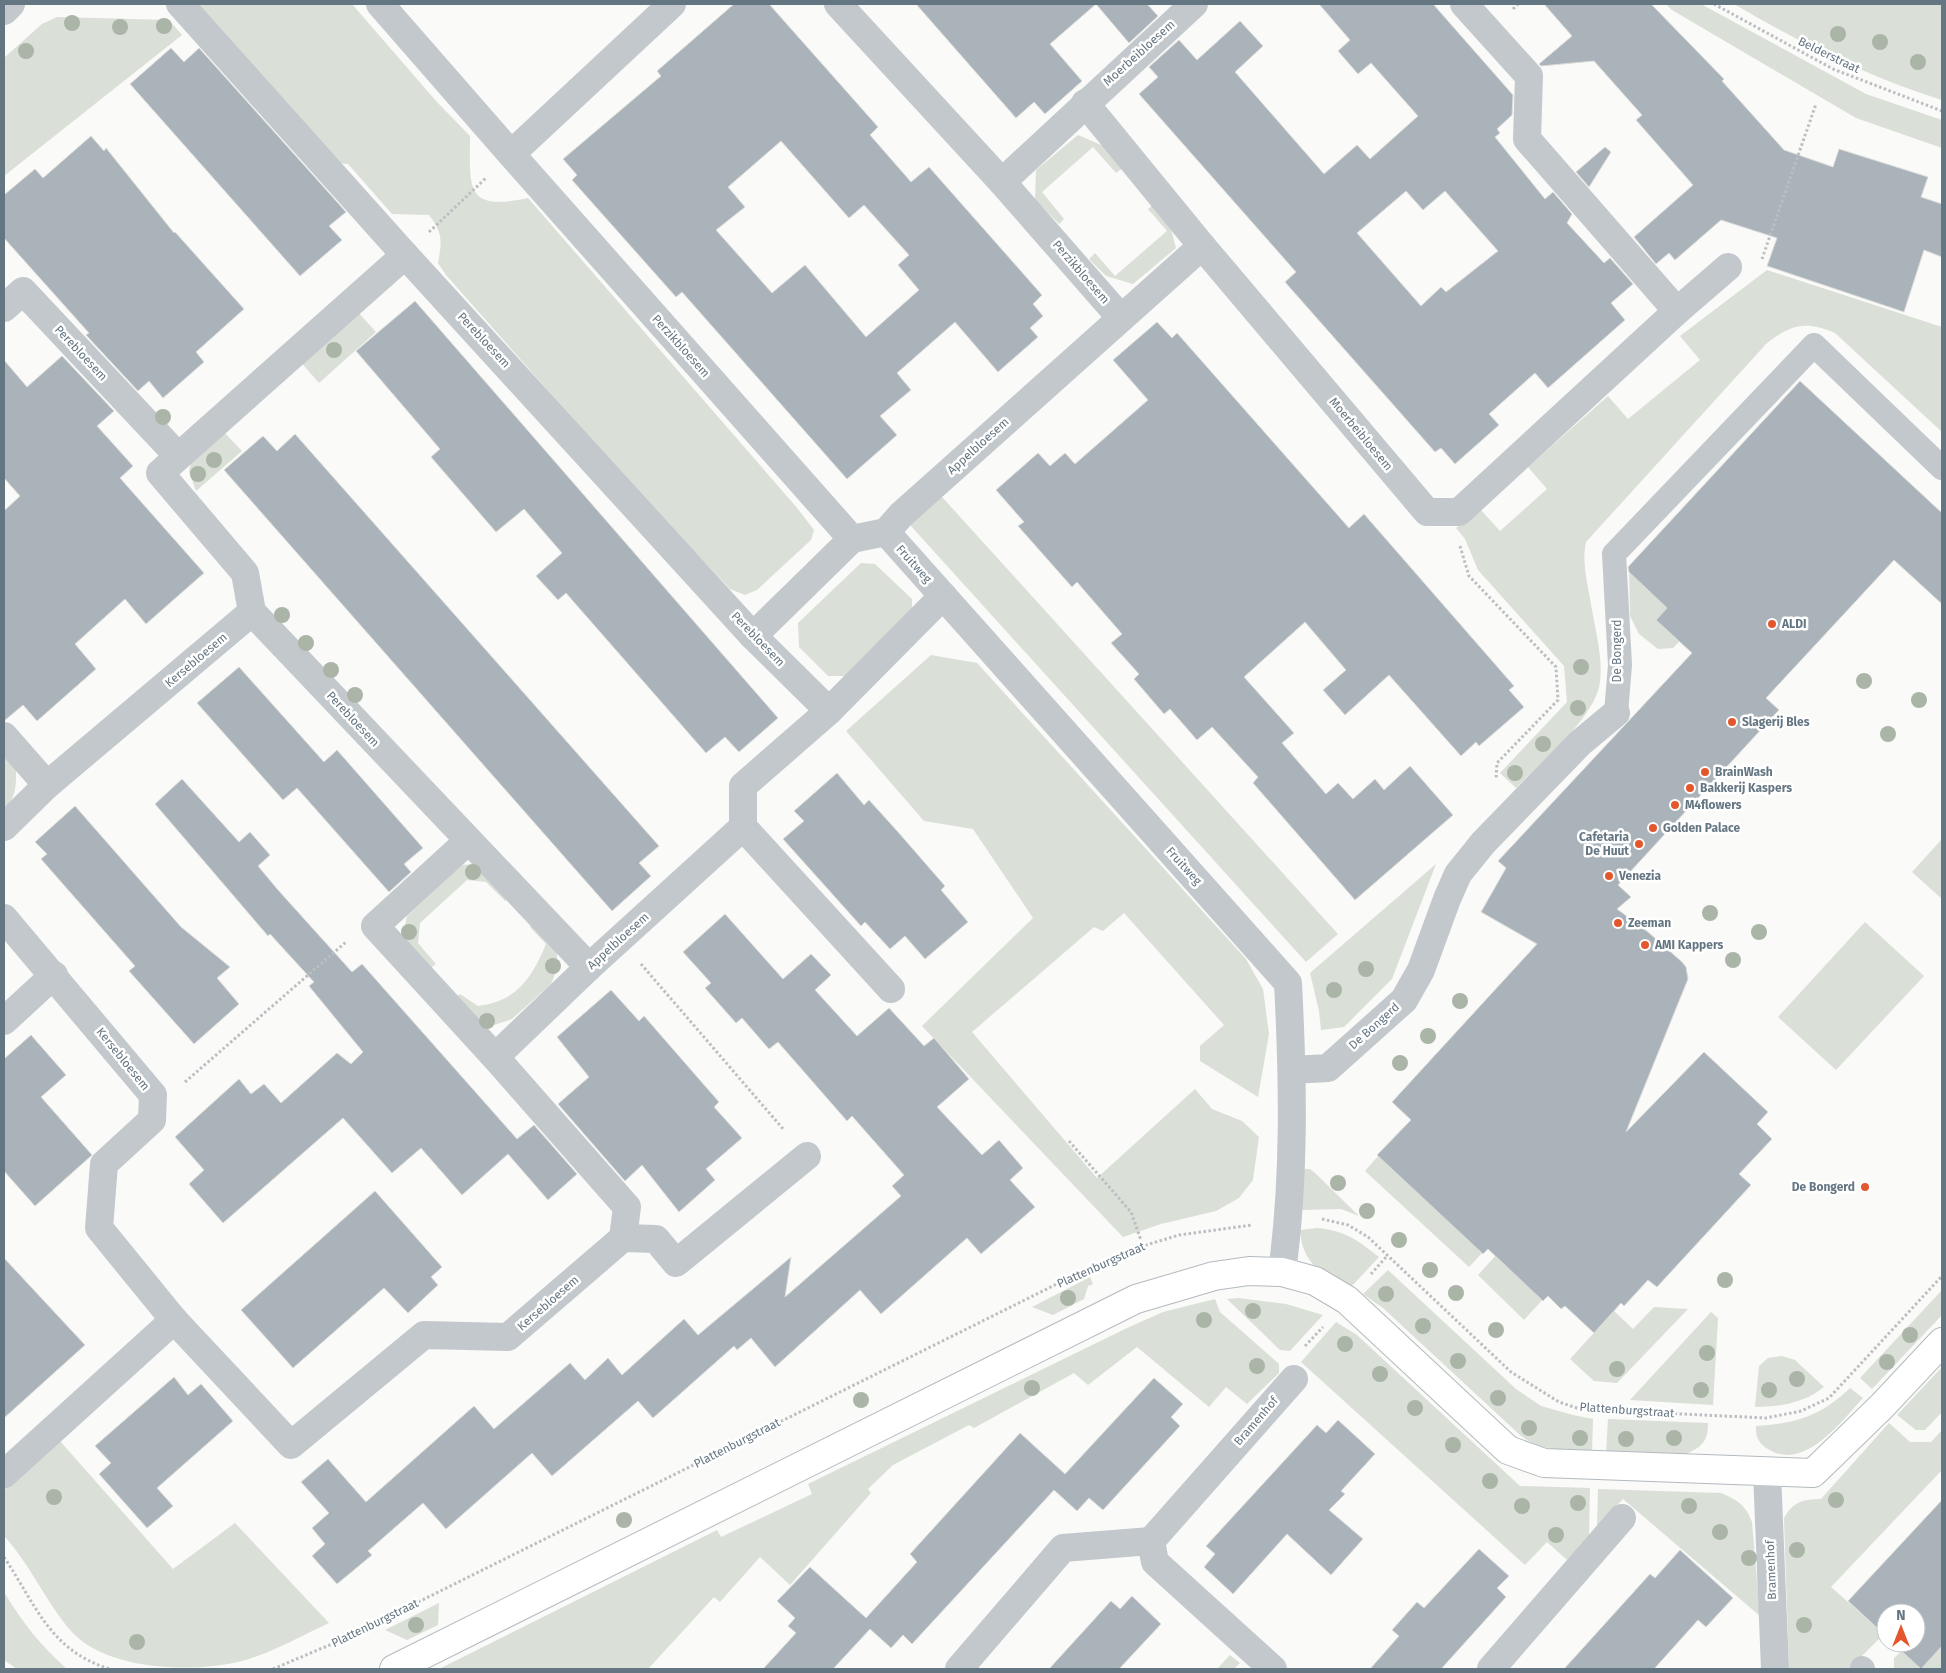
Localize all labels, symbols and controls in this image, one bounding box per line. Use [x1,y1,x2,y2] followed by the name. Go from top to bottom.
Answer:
[1100,17,1178,89] street label: Moerbeibloesem
[1796,34,1863,76] street label: Belderstraat
[1050,238,1112,306] street label: Perzikbloesem
[455,309,513,371] street label: Perebloesem
[649,312,713,380] street label: Perzikbloesem
[52,322,110,384] street label: Perebloesem
[1326,395,1396,473] street label: Moerbeibloesem
[944,415,1012,477] street label: Appelbloesem
[893,542,935,586] street label: Fruitweg
[728,609,788,669] street label: Perebloesem
[1781,617,1807,631] place label: ALDI
[1766,618,1778,630] marker: ALDI
[1610,620,1624,682] street label: De Bongerd
[162,630,230,690] street label: Kersebloesem
[324,688,382,750] street label: Perebloesem
[1742,715,1810,729] place label: Slagerij Bles
[1726,716,1738,728] marker: Slagerij Bles
[1715,765,1773,779] place label: BrainWash
[1699,766,1711,778] marker: BrainWash
[1700,781,1792,795] place label: Bakkerij Kaspers
[1684,782,1696,794] marker: Bakkerij Kaspers
[1685,798,1742,812] place label: M4flowers
[1669,799,1681,811] marker: M4flowers
[1663,821,1740,835] place label: Golden Palace
[1647,822,1659,834] marker: Golden Palace
[1579,830,1629,858] place label: Cafetaria De Huut
[1633,838,1645,850] marker: Cafetaria De Huut
[1163,844,1205,888] street label: Fruitweg
[1618,869,1661,883] place label: Venezia
[1603,870,1615,882] marker: Venezia
[584,910,652,972] street label: Appelbloesem
[1628,916,1671,930] place label: Zeeman
[1612,917,1624,929] marker: Zeeman
[1654,938,1724,952] place label: AMI Kappers
[1639,939,1651,951] marker: AMI Kappers
[1346,1000,1402,1052] street label: De Bongerd
[93,1025,153,1093] street label: Kersebloesem
[1792,1180,1855,1194] place label: De Bongerd
[1859,1181,1871,1193] marker: De Bongerd
[1055,1239,1148,1291] street label: Plattenburgstraat
[514,1273,582,1333] street label: Kersebloesem
[1231,1393,1282,1448] street label: Bramenhof
[1579,1400,1676,1420] street label: Plattenburgstraat
[691,1415,783,1471] street label: Plattenburgstraat
[1763,1539,1779,1600] street label: Bramenhof
[329,1596,421,1650] street label: Plattenburgstraat
[1876,1603,1926,1653] north arrow
[1896,1607,1906,1624] text: N

